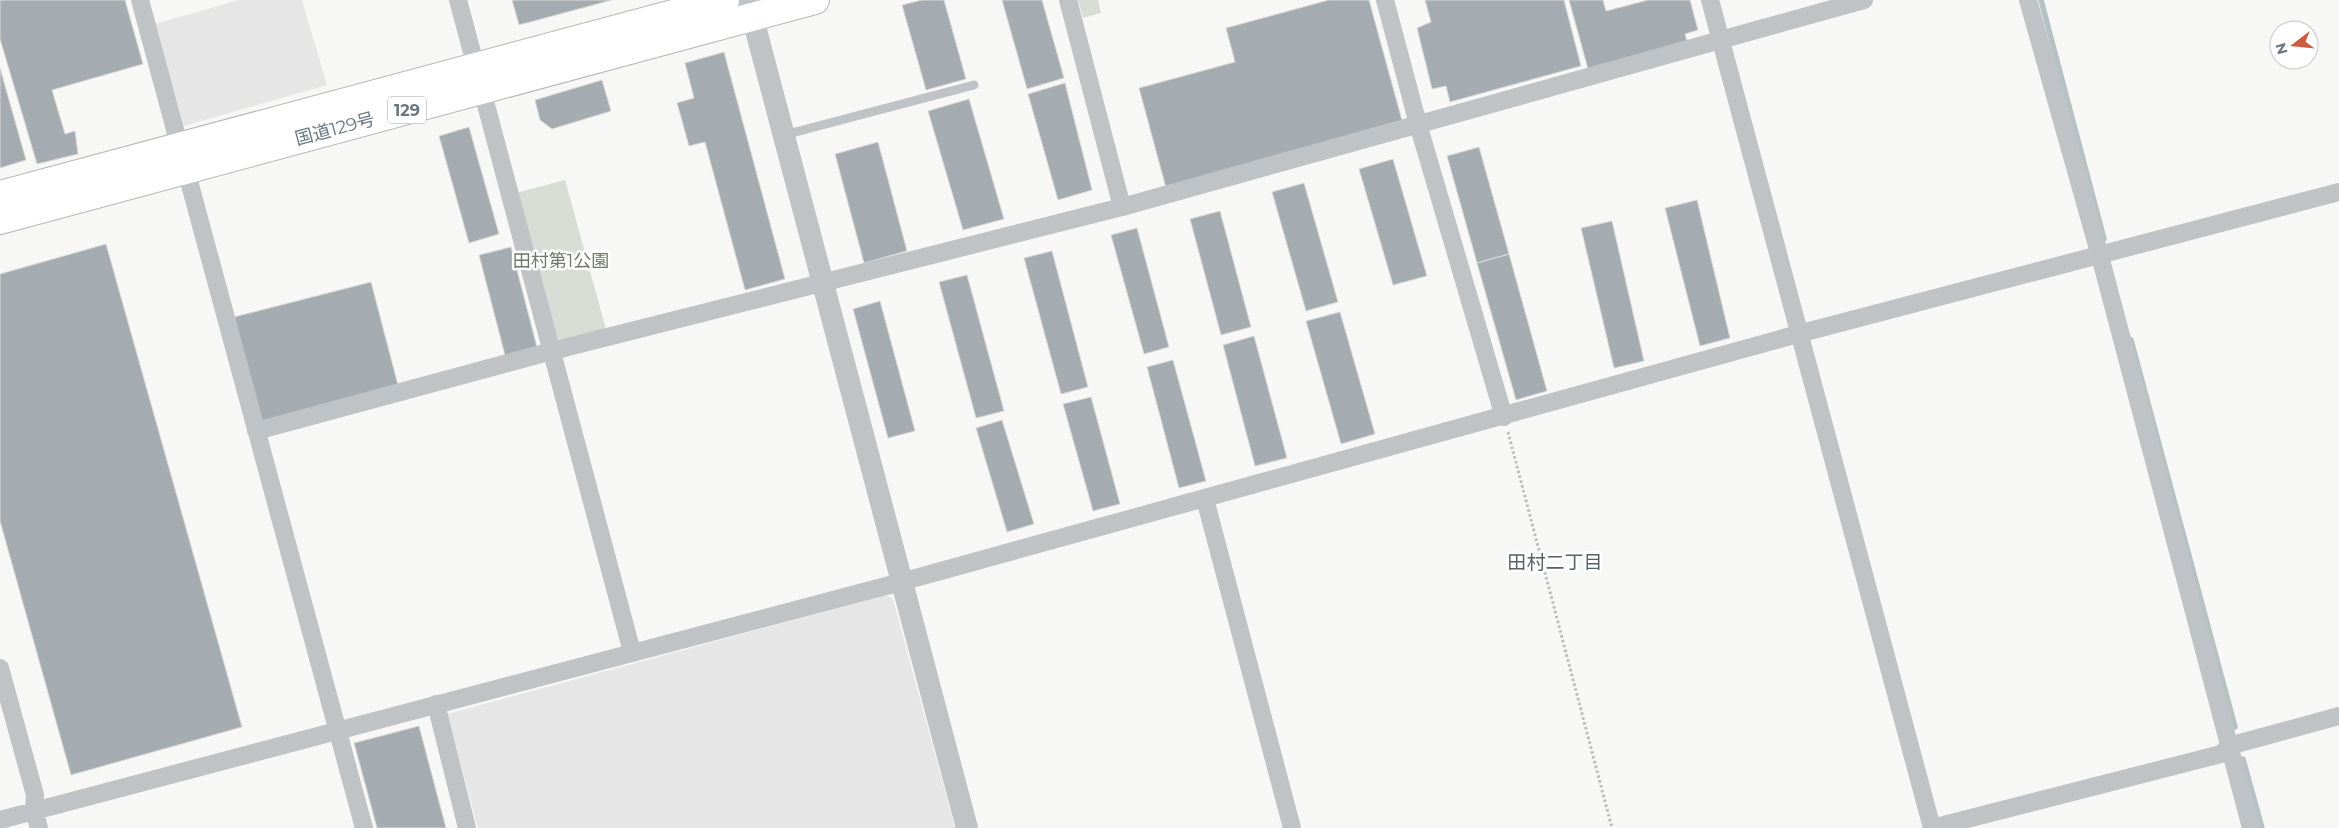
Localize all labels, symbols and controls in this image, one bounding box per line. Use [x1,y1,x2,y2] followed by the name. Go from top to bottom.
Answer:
[2269,20,2319,70] north arrow
[2271,41,2292,57] text: N
[388,96,426,124] road number: 129
[293,108,377,150] street label: 国道129号
[513,250,609,272] park label: 田村第1公園
[1507,551,1603,574] district label: 田村二丁目

